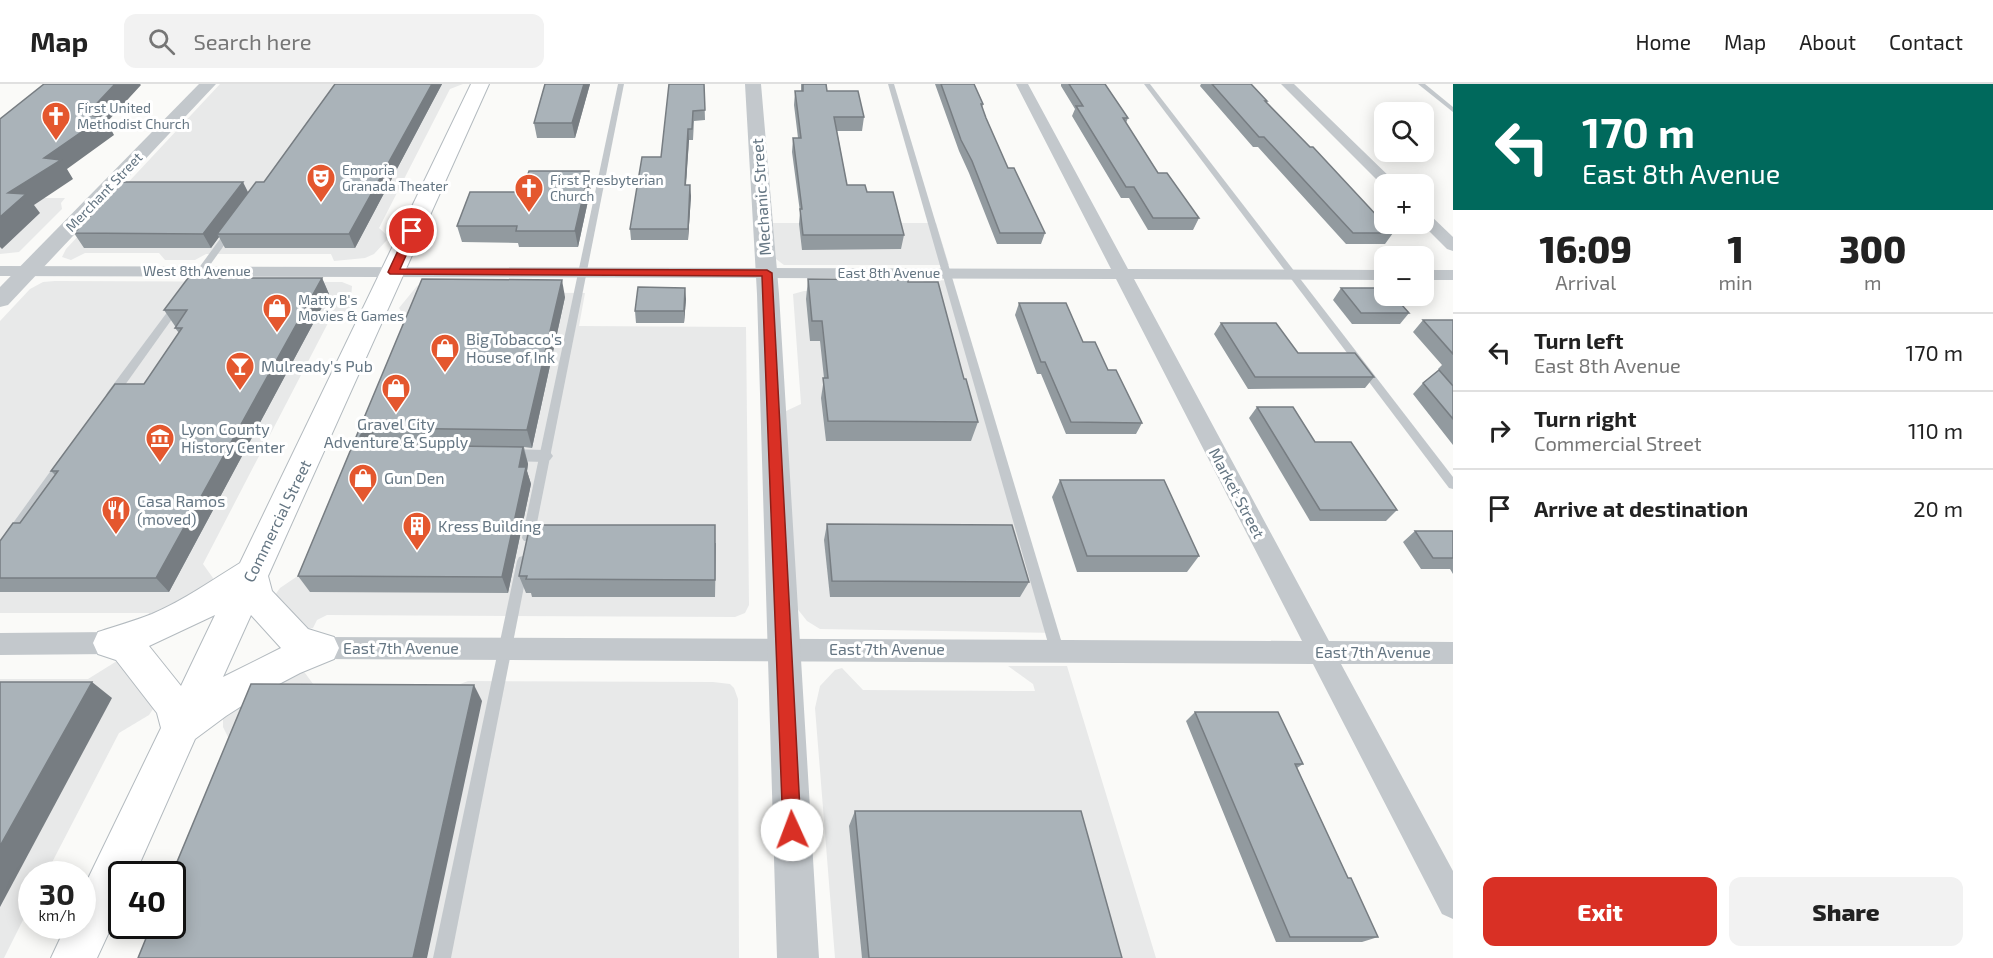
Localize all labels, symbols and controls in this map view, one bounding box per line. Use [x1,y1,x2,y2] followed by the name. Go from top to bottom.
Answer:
[124,14,544,68] search box
[30,24,88,58] text: Map
[145,25,178,58] icon: search
[193,28,312,54] text: Search here
[1635,29,1691,54] text: Home
[1724,29,1766,54] text: Map
[1799,29,1856,54] text: About
[1889,29,1963,54] text: Contact
[77,99,190,132] place label: First United Methodist Church
[40,100,72,142] church icon: First United Methodist Church
[1374,102,1434,306] map controls
[1374,102,1434,162] button: search
[1582,106,1695,156] text: 170 m
[1483,108,1561,186] icon: left
[747,138,774,256] street label: Mechanic Street
[62,149,146,235] street label: Merchant Street
[1582,157,1780,189] text: East 8th Avenue
[342,161,449,194] place label: Emporia Granada Theater
[305,162,337,204] theatre icon: Emporia Granada Theater
[550,171,664,204] place label: First Presbyterian Church
[513,172,545,214] church icon: First Presbyterian Church
[1374,174,1434,234] button: +
[386,205,437,256] pin
[395,214,428,247] icon: arrive
[1540,227,1632,270] text: 16:09
[1727,227,1744,270] text: 1
[1839,227,1906,270] text: 300
[1374,246,1434,306] button: −
[143,262,251,279] street label: West 8th Avenue
[838,264,940,281] street label: East 8th Avenue
[1555,270,1616,294] text: Arrival
[1719,270,1753,294] text: min
[1864,270,1882,294] text: m
[298,291,404,324] place label: Matty B's Movies & Games
[261,292,293,334] shop icon: Matty B's Movies & Games
[1534,327,1623,353] text: Turn left
[466,329,562,366] place label: Big Tobacco's House of Ink
[429,332,461,374] shop icon: Big Tobacco's House of Ink
[1483,336,1516,369] icon: left
[1906,339,1963,365] text: 170 m
[224,350,256,392] bar icon: Mulready's Pub
[1534,353,1681,377] text: East 8th Avenue
[261,356,373,375] place label: Mulready's Pub
[380,372,412,414] shop icon: Gravel City Adventure & Supply
[1534,405,1636,431] text: Turn right
[324,414,469,451] place label: Gravel City Adventure & Supply
[1483,414,1516,447] icon: right
[1908,417,1963,443] text: 110 m
[181,419,286,456] place label: Lyon County History Center
[144,422,176,464] museum icon: Lyon County History Center
[1534,431,1702,455] text: Commercial Street
[1206,444,1269,541] street label: Market Street
[239,456,314,585] street label: Commercial Street
[347,462,379,504] shop icon: Gun Den
[384,468,445,487] place label: Gun Den
[137,491,225,528] place label: Casa Ramos (moved)
[1483,492,1516,525] icon: arrive
[100,494,132,536] restaurant icon: Casa Ramos (moved)
[1534,495,1748,521] text: Arrive at destination
[1913,495,1963,521] text: 20 m
[401,510,433,552] building icon: Kress Building
[438,516,541,535] place label: Kress Building
[343,638,459,657] street label: East 7th Avenue
[829,639,945,658] street label: East 7th Avenue
[1315,642,1431,661] street label: East 7th Avenue
[760,798,824,862] position arrow
[108,861,186,939] speed limit sign: 40
[39,875,75,911] text: 30
[1483,877,1717,946] button: Exit
[1729,877,1963,946] button: Share
[38,906,76,924] text: km/h

